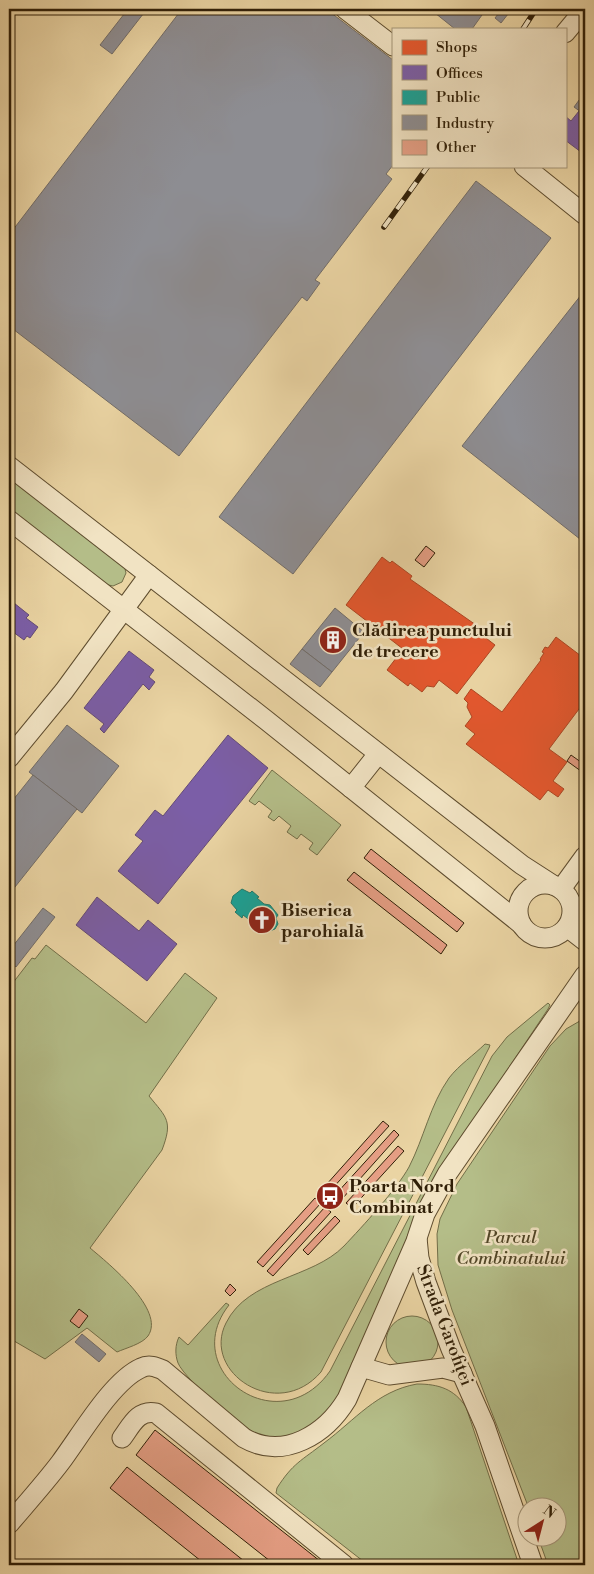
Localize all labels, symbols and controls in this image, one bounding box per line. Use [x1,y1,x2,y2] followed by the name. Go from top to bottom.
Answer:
[392,28,566,168] legend
[436,38,477,57] text: Shops
[436,64,483,83] text: Offices
[436,88,480,107] text: Public
[436,114,495,133] text: Industry
[436,138,477,157] text: Other
[352,619,512,663] place label: Clădirea punctului de trecere
[318,625,348,655] building icon: Clădirea punctului de trecere
[281,899,364,943] place label: Biserica parohială
[247,905,277,935] church icon: Biserica parohială
[349,1175,455,1219] place label: Poarta Nord Combinat
[315,1181,345,1211] bus stop icon: Poarta Nord Combinat
[456,1226,566,1270] park label: Parcul Combinatului
[411,1261,478,1389] street label: Strada Garofiței
[516,1496,566,1546] north arrow
[539,1502,559,1523] text: N

